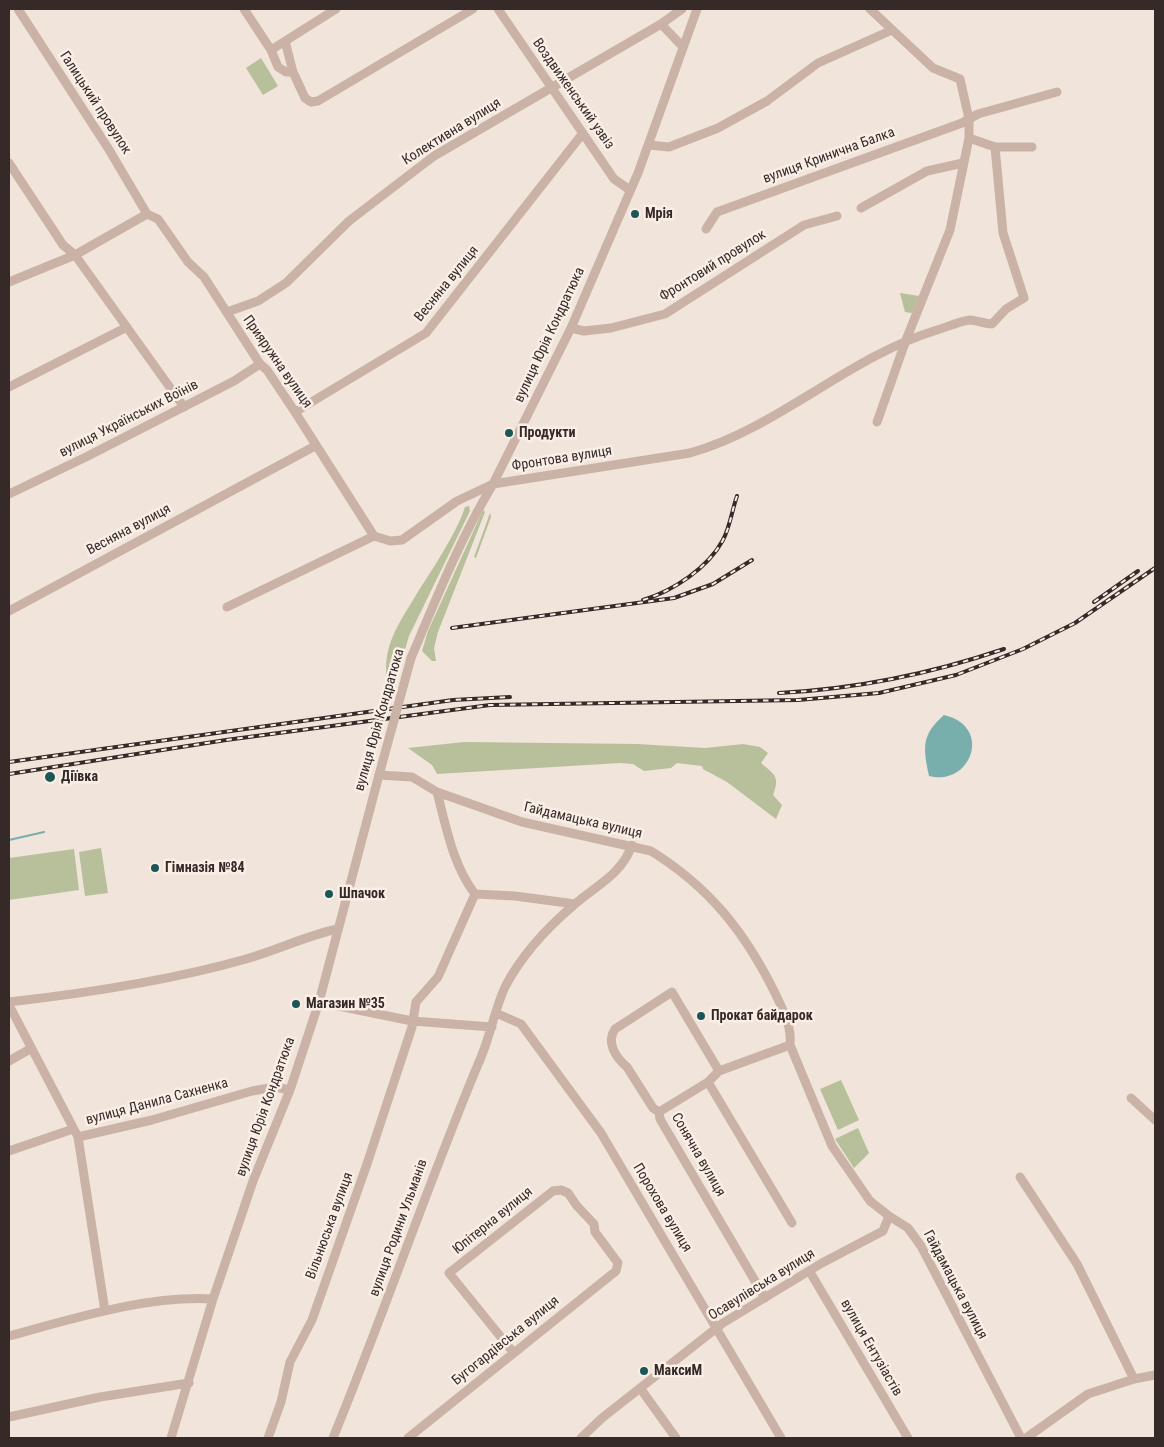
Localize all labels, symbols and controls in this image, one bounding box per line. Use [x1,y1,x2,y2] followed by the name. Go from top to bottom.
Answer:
[528,35,618,153] street label: Воздвиженський узвіз
[56,48,134,158] street label: Галицький провулок
[400,95,504,169] street label: Колективна вулиця
[761,124,897,188] street label: вулиця Кринична Балка
[645,206,673,222] place label: Мрія
[629,208,641,220] marker: Мрія
[657,226,769,306] street label: Фронтовий провулок
[411,243,483,325] street label: Весняна вулиця
[511,265,589,405] street label: вулиця Юрія Кондратюка
[239,312,315,412] street label: Прияружна вулиця
[57,377,201,461] street label: вулиця Українських Воїнів
[519,425,576,441] place label: Продукти
[503,427,515,439] marker: Продукти
[511,443,613,475] street label: Фронтова вулиця
[84,501,174,559] street label: Весняна вулиця
[352,647,408,793] street label: вулиця Юрія Кондратюка
[61,769,98,785] place label: Діївка
[43,770,57,784] marker: Діївка
[522,799,644,843] street label: Гайдамацька вулиця
[165,860,245,876] place label: Гімназія №84
[149,862,161,874] marker: Гімназія №84
[339,886,385,902] place label: Шпачок
[323,888,335,900] marker: Шпачок
[306,996,385,1012] place label: Магазин №35
[290,998,302,1010] marker: Магазин №35
[711,1008,813,1024] place label: Прокат байдарок
[695,1010,707,1022] marker: Прокат байдарок
[233,1035,299,1179] street label: вулиця Юрія Кондратюка
[84,1075,230,1129] street label: вулиця Данила Сахненка
[667,1110,729,1200] street label: Сонячна вулиця
[366,1157,432,1299] street label: вулиця Родини Ульманів
[629,1161,695,1255] street label: Порохова вулиця
[303,1170,357,1282] street label: Вільнюська вулиця
[450,1184,536,1258] street label: Юпітерна вулиця
[919,1228,991,1342] street label: Гайдамацька вулиця
[706,1245,818,1325] street label: Осавулівська вулиця
[449,1293,563,1389] street label: Бугогардівська вулиця
[836,1297,906,1399] street label: вулиця Ентузіастів
[654,1363,702,1379] place label: МаксиМ
[638,1365,650,1377] marker: МаксиМ

